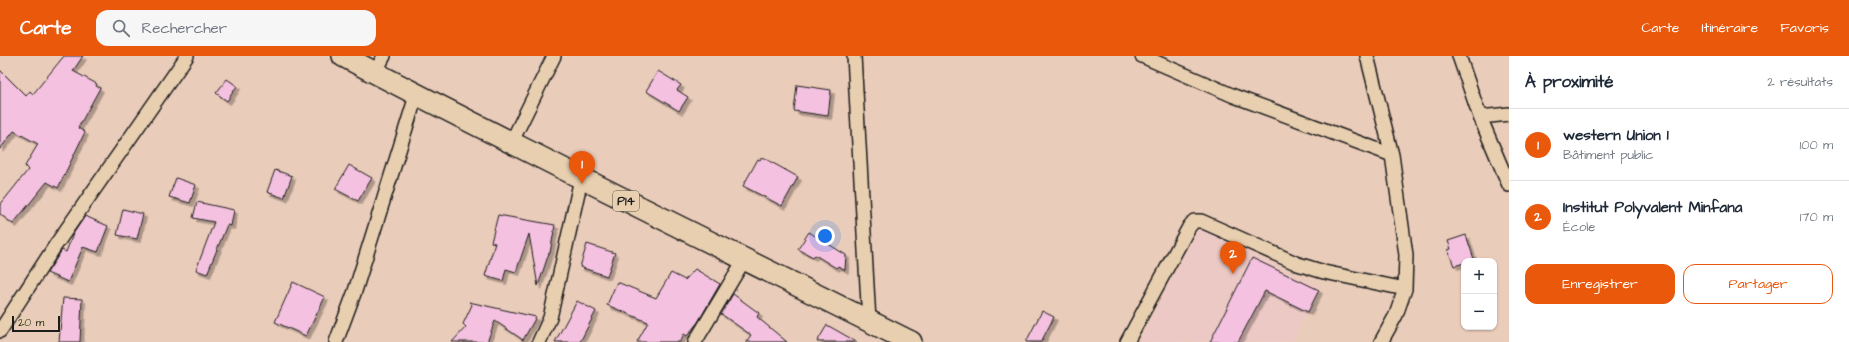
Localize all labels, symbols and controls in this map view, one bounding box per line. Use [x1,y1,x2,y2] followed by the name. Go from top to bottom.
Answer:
[96,10,376,46] search box
[20,15,72,42] text: Carte
[110,17,132,39] icon: search
[142,18,227,39] text: Rechercher
[1641,18,1679,38] text: Carte
[1701,18,1758,38] text: Itinéraire
[1780,18,1829,38] text: Favoris
[1525,70,1614,94] text: À proximité
[1767,73,1833,91] text: 2 résultats
[1563,125,1669,146] text: western Union 1
[1537,136,1539,154] text: 1
[1800,136,1833,154] text: 100 m
[1563,146,1654,164] text: Bâtiment public
[569,151,595,184] pin: 1
[613,191,639,211] road number: P14
[1563,197,1742,218] text: Institut Polyvalent Minfana
[1534,208,1542,226] text: 2
[1800,208,1833,226] text: 170 m
[1563,218,1595,236] text: École
[815,226,835,246] your location
[1220,241,1246,274] pin: 2
[1461,258,1497,330] map controls
[1461,258,1497,294] button: +
[1525,264,1675,304] button: Enregistrer
[1683,264,1833,304] button: Partager
[1461,294,1497,330] button: −
[12,314,60,333] scale bar
[18,315,44,330] text: 20 m

